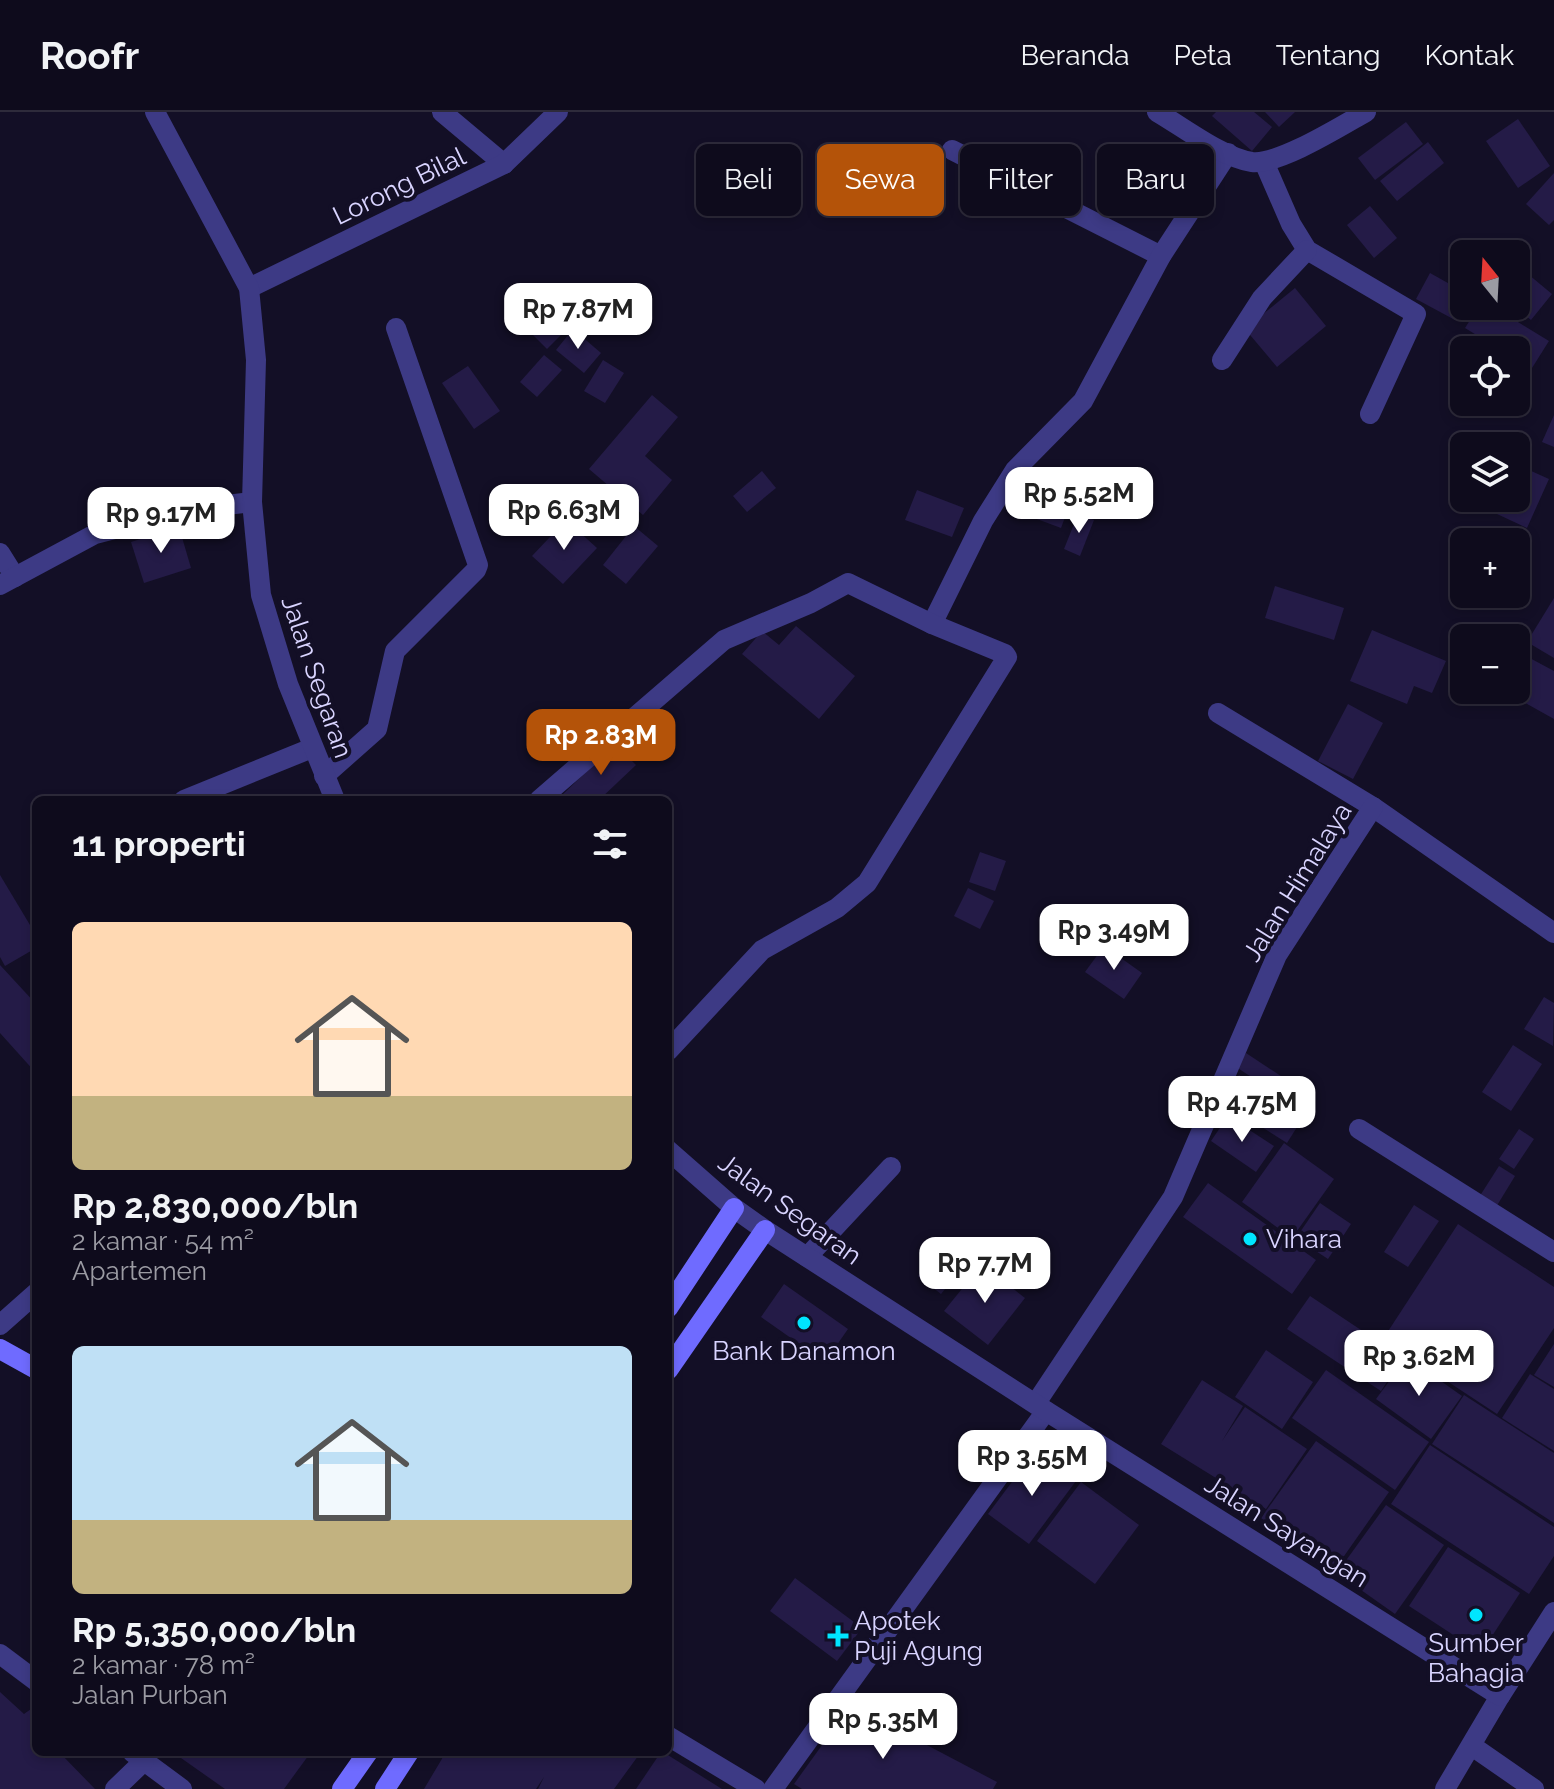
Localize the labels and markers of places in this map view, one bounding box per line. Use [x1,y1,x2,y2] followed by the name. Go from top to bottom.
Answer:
[495,283,661,351] pin: Rp 7.87M
[996,467,1162,535] pin: Rp 5.52M
[481,484,647,552] pin: Rp 6.63M
[78,487,244,555] pin: Rp 9.17M
[518,709,684,777] pin: Rp 2.83M
[1031,904,1197,972] pin: Rp 3.49M
[1159,1076,1325,1144] pin: Rp 4.75M
[1266,1224,1342,1254] place label: Vihara
[1241,1230,1259,1248] marker: Vihara
[911,1237,1059,1305] pin: Rp 7.7M
[795,1314,813,1332] marker: Bank Danamon
[1336,1330,1502,1398] pin: Rp 3.62M
[712,1336,896,1366] place label: Bank Danamon
[949,1430,1115,1498] pin: Rp 3.55M
[854,1606,983,1666] place label: Apotek Puji Agung
[1467,1606,1485,1624] marker: Sumber Bahagia
[829,1627,847,1645] marker: Apotek Puji Agung
[1428,1628,1524,1688] place label: Sumber Bahagia
[800,1693,966,1761] pin: Rp 5.35M

